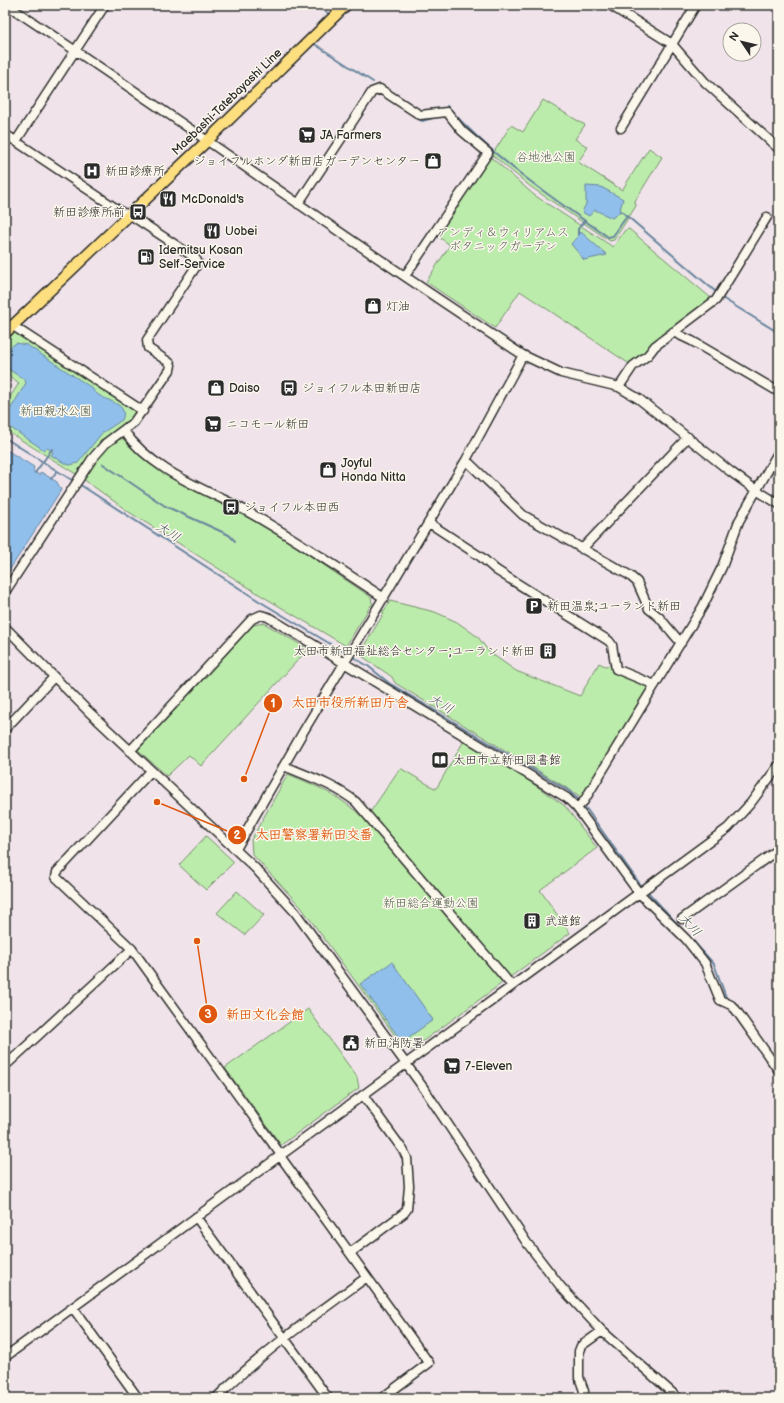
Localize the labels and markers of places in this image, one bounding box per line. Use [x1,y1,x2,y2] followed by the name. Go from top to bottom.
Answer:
[297,125,317,145] supermarket icon: JA Farmers
[320,128,382,143] place label: JA Farmers
[423,151,443,171] shop icon: ジョイフルホンダ新田店ガーデンセンター
[193,154,420,169] place label: ジョイフルホンダ新田店ガーデンセンター
[82,161,102,181] hospital icon: 新田診療所
[105,164,165,179] place label: 新田診療所
[158,189,178,209] restaurant icon: McDonald's
[181,192,244,207] place label: McDonald's
[128,202,148,222] bus stop icon: 新田診療所前
[53,205,125,220] place label: 新田診療所前
[202,221,222,241] restaurant icon: Uobei
[225,224,257,239] place label: Uobei
[159,243,243,272] place label: Idemitsu Kosan Self-Service
[136,247,156,267] fuel station icon: Idemitsu Kosan Self-Service
[363,296,383,316] shop icon: 灯油
[386,299,410,314] place label: 灯油
[206,378,226,398] shop icon: Daiso
[279,378,299,398] bus stop icon: ジョイフル本田新田店
[229,381,260,396] place label: Daiso
[302,381,422,396] place label: ジョイフル本田新田店
[203,414,223,434] supermarket icon: ニコモール新田
[226,417,309,432] place label: ニコモール新田
[341,456,406,485] place label: Joyful Honda Nitta
[318,460,338,480] shop icon: Joyful Honda Nitta
[221,497,241,517] bus stop icon: ジョイフル本田西
[244,500,340,515] place label: ジョイフル本田西
[524,596,544,616] parking icon: 新田温泉;ユーランド新田
[547,599,681,614] place label: 新田温泉;ユーランド新田
[538,641,558,661] building icon: 太田市新田福祉総合センター;ユーランド新田
[293,644,535,659] place label: 太田市新田福祉総合センター;ユーランド新田
[263,690,416,715] callout: 太田市役所新田庁舎
[430,750,450,770] library icon: 太田市立新田図書館
[453,753,561,768] place label: 太田市立新田図書館
[227,822,380,847] callout: 太田警察署新田交番
[522,911,542,931] building icon: 武道館
[545,914,581,929] place label: 武道館
[198,1002,312,1027] callout: 新田文化会館
[341,1033,361,1053] public building icon: 新田消防署
[364,1036,424,1051] place label: 新田消防署
[442,1056,462,1076] supermarket icon: 7-Eleven
[465,1059,513,1074] place label: 7-Eleven

